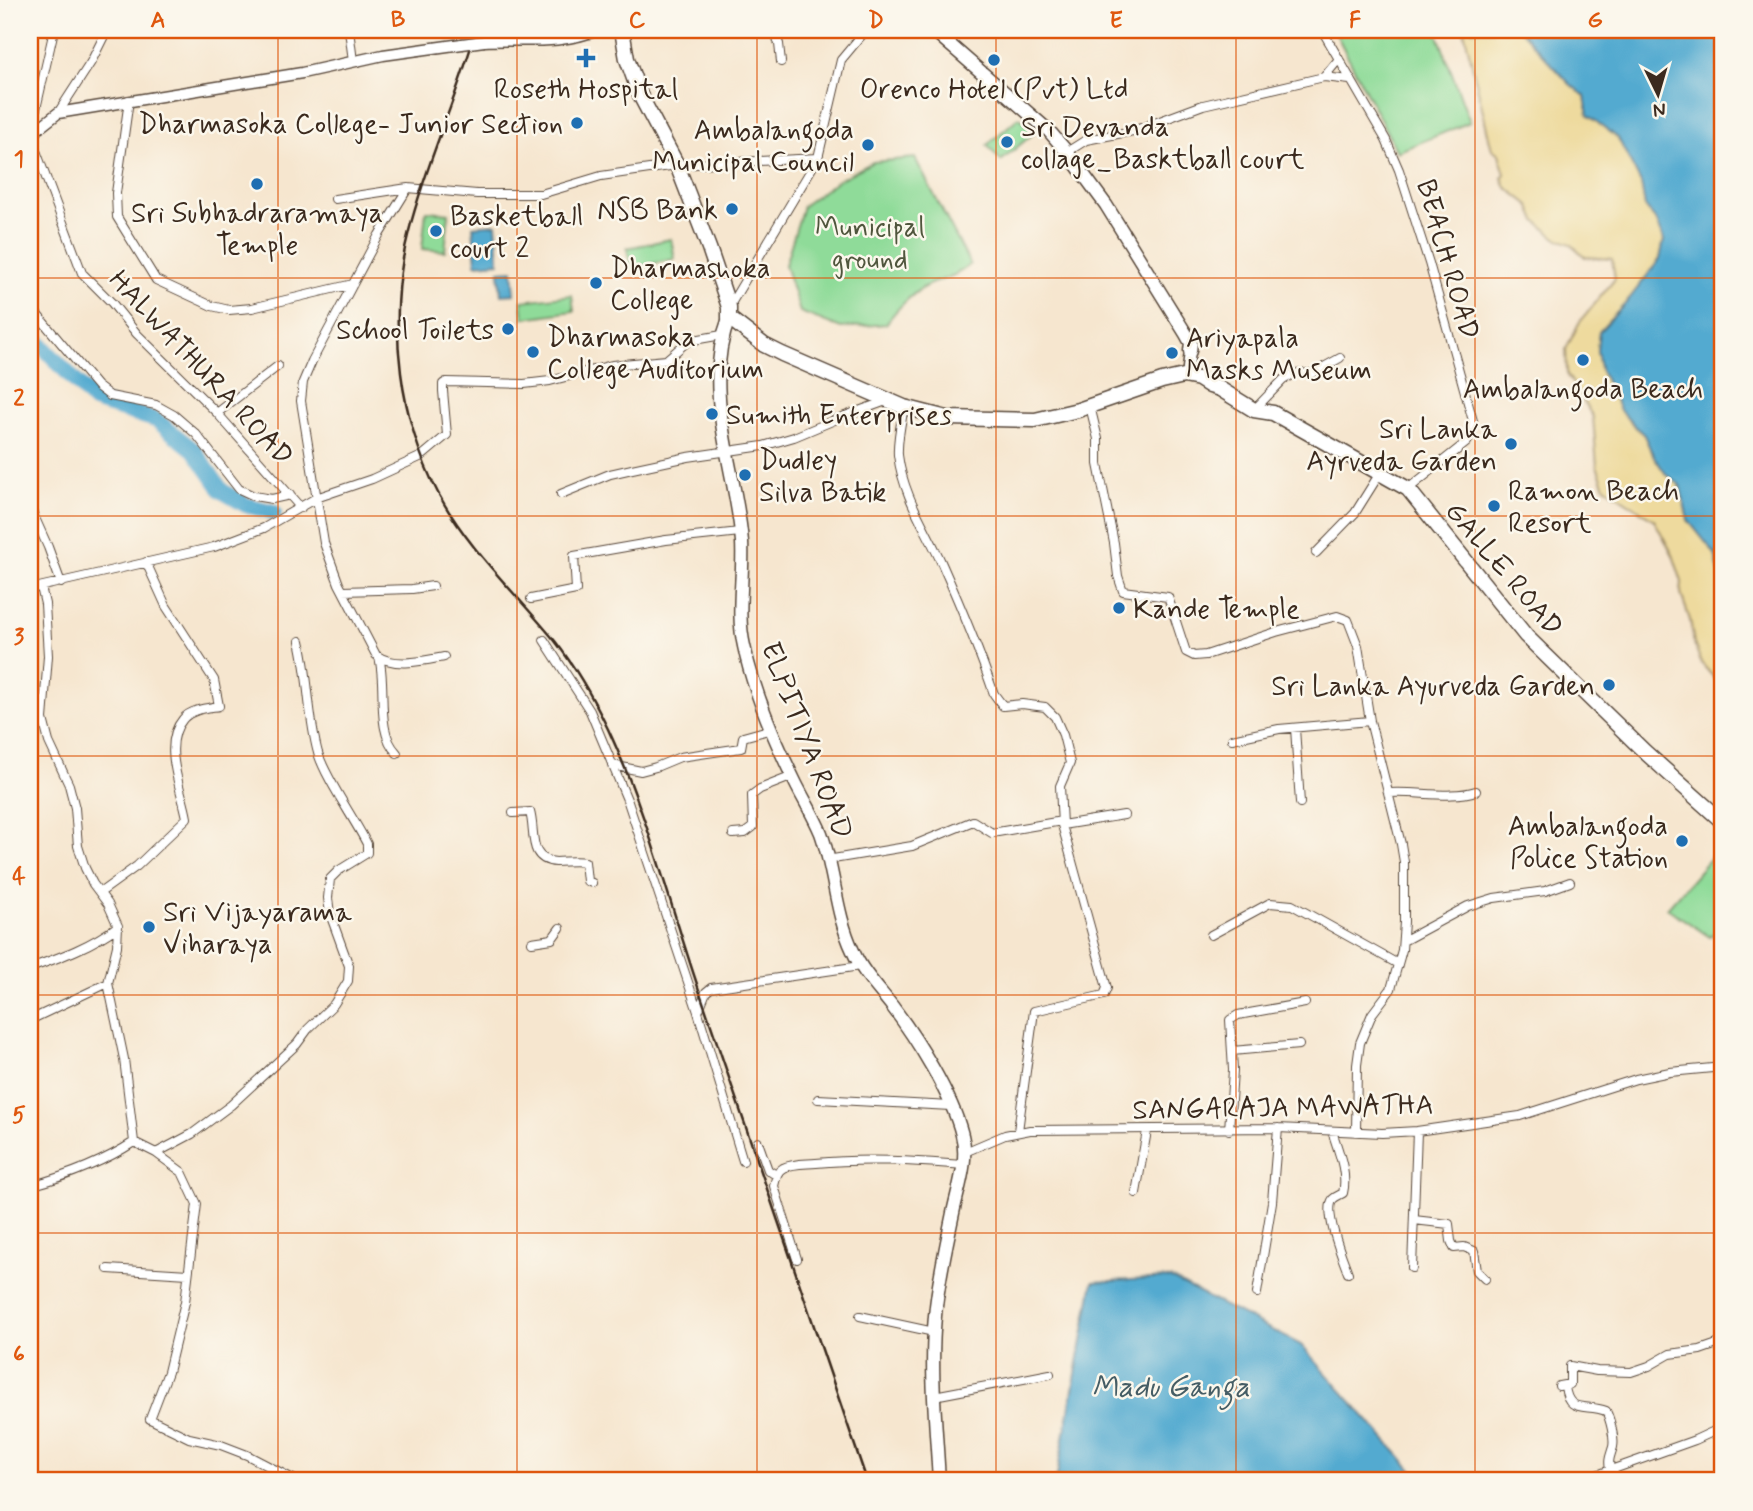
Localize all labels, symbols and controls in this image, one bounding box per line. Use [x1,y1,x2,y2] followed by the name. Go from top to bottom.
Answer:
[150,6,166,36] text: A
[391,6,406,36] text: B
[629,6,646,36] text: C
[868,6,884,36] text: D
[1109,6,1123,36] text: E
[1349,6,1361,36] text: F
[1587,6,1603,36] text: G
[576,48,596,68] marker: Roseth Hospital
[986,52,1002,68] marker: Orenco Hotel (Pvt) Ltd
[1624,60,1694,130] north arrow
[494,72,678,109] place label: Roseth Hospital
[860,72,1128,109] place label: Orenco Hotel (Pvt) Ltd
[1652,96,1667,122] text: N
[138,107,563,144] place label: Dharmasoka College- Junior Section
[1021,110,1305,179] place label: Sri Devanda collage_Basktball court
[652,113,854,182] place label: Ambalangoda Municipal Council
[569,115,585,131] marker: Dharmasoka College- Junior Section
[999,134,1015,150] marker: Sri Devanda collage_Basktball court
[860,137,876,153] marker: Ambalangoda Municipal Council
[14,145,24,175] text: 1
[1406,175,1487,344] street label: BEACH ROAD
[249,176,265,192] marker: Sri Subhadraramaya Temple
[597,193,718,230] place label: NSB Bank
[131,196,383,265] place label: Sri Subhadraramaya Temple
[450,199,583,268] place label: Basketball court 2
[724,201,740,217] marker: NSB Bank
[815,210,925,279] park label: Municipal ground
[428,223,444,239] marker: Basketball court 2
[610,251,771,320] place label: Dharmashoka College
[100,263,301,475] street label: HALWATHURA ROAD
[588,275,604,291] marker: Dharmashoka College
[336,313,494,350] place label: School Toilets
[547,320,764,389] place label: Dharmasoka College Auditorium
[500,321,516,337] marker: School Toilets
[1186,321,1372,390] place label: Ariyapala Masks Museum
[525,344,541,360] marker: Dharmasoka College Auditorium
[1164,345,1180,361] marker: Ariyapala Masks Museum
[1575,352,1591,368] marker: Ambalangoda Beach
[1463,372,1703,412] place label: Ambalangoda Beach
[13,384,25,414] text: 2
[726,398,952,435] place label: Sumith Enterprises
[704,406,720,422] marker: Sumith Enterprises
[1306,412,1497,481] place label: Sri Lanka Ayrveda Garden
[1503,436,1519,452] marker: Sri Lanka Ayrveda Garden
[759,443,886,512] place label: Dudley Silva Batik
[737,467,753,483] marker: Dudley Silva Batik
[1508,474,1679,543] place label: Ramon Beach Resort
[1436,494,1570,645] street label: GALLE ROAD
[1486,498,1502,514] marker: Ramon Beach Resort
[1133,592,1300,629] place label: Kande Temple
[1111,600,1127,616] marker: Kande Temple
[14,623,25,653] text: 3
[751,637,860,845] street label: ELPITIYA ROAD
[1271,669,1595,706] place label: Sri Lanka Ayurveda Garden
[1601,677,1617,693] marker: Sri Lanka Ayurveda Garden
[1508,809,1668,878] place label: Ambalangoda Police Station
[1674,833,1690,849] marker: Ambalangoda Police Station
[12,862,26,892] text: 4
[163,895,352,964] place label: Sri Vijayarama Viharaya
[141,919,157,935] marker: Sri Vijayarama Viharaya
[1132,1087,1434,1130] street label: SANGARAJA MAWATHA
[12,1101,26,1131] text: 5
[13,1340,25,1370] text: 6
[1092,1368,1250,1411] water label: Madu Ganga

